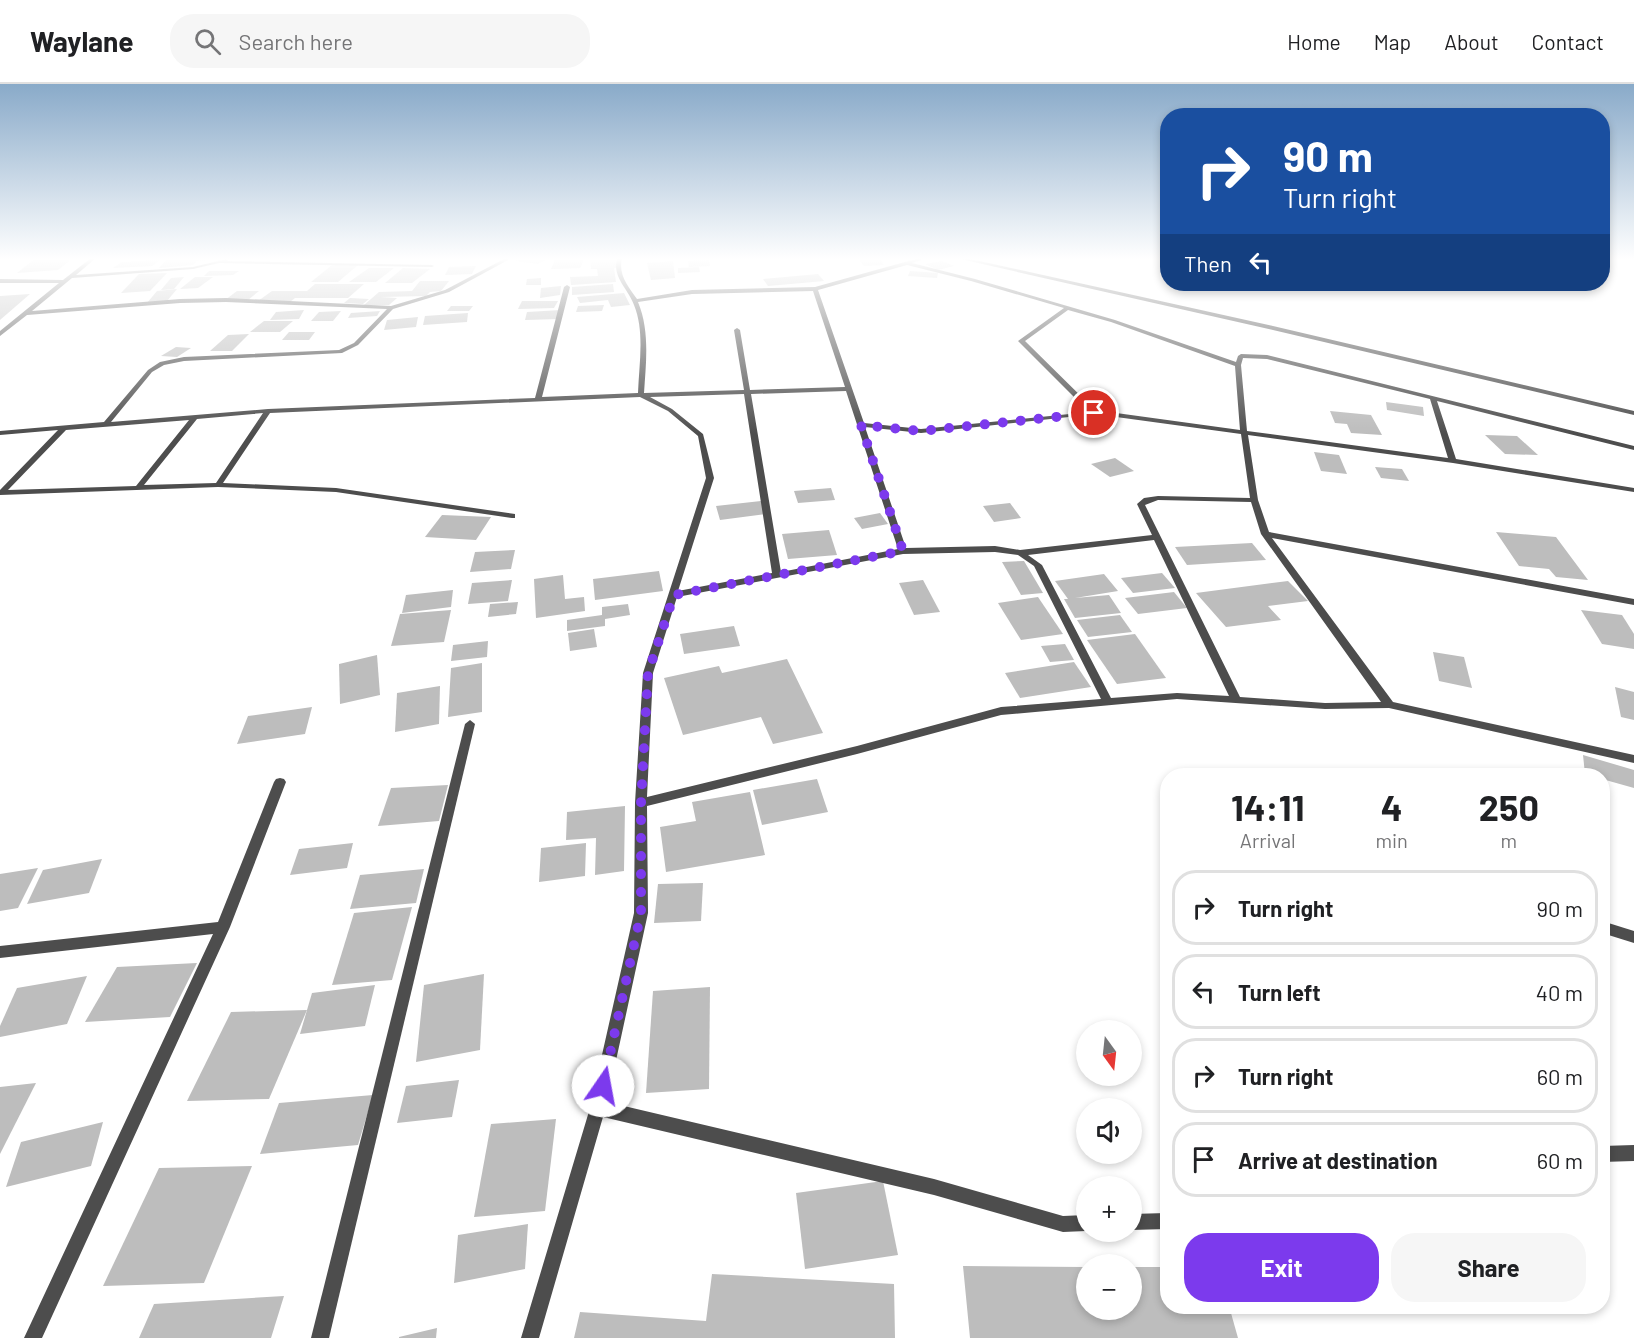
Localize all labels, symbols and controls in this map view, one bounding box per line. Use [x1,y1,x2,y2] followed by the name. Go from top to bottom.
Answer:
[170,14,590,68] search box
[30,24,134,58] text: Waylane
[191,25,224,58] icon: search
[239,28,353,54] text: Search here
[1287,29,1341,54] text: Home
[1374,29,1411,54] text: Map
[1444,29,1499,54] text: About
[1532,29,1604,54] text: Contact
[1283,130,1373,180] text: 90 m
[1184,132,1262,210] icon: right
[1283,181,1397,213] text: Turn right
[1244,246,1277,279] icon: left
[1184,250,1232,276] text: Then
[1068,387,1119,438] pin
[1077,396,1110,429] icon: arrive
[1231,785,1304,828] text: 14:11
[1381,785,1403,828] text: 4
[1479,785,1539,828] text: 250
[1240,828,1296,852] text: Arrival
[1375,828,1408,852] text: min
[1501,828,1517,852] text: m
[1187,891,1220,924] icon: right
[1238,895,1333,921] text: Turn right
[1537,895,1583,921] text: 90 m
[1187,975,1220,1008] icon: left
[1238,979,1321,1005] text: Turn left
[1536,979,1583,1005] text: 40 m
[1076,1020,1142,1086] north arrow
[1076,1020,1142,1320] map controls
[571,1054,635,1118] position arrow
[1187,1059,1220,1092] icon: right
[1238,1063,1333,1089] text: Turn right
[1537,1063,1583,1089] text: 60 m
[1076,1098,1142,1164] button: sound
[1187,1143,1220,1176] icon: arrive
[1238,1147,1437,1173] text: Arrive at destination
[1537,1147,1583,1173] text: 60 m
[1076,1176,1142,1242] button: +
[1184,1233,1379,1302] button: Exit
[1391,1233,1586,1302] button: Share
[1076,1254,1142,1320] button: −

